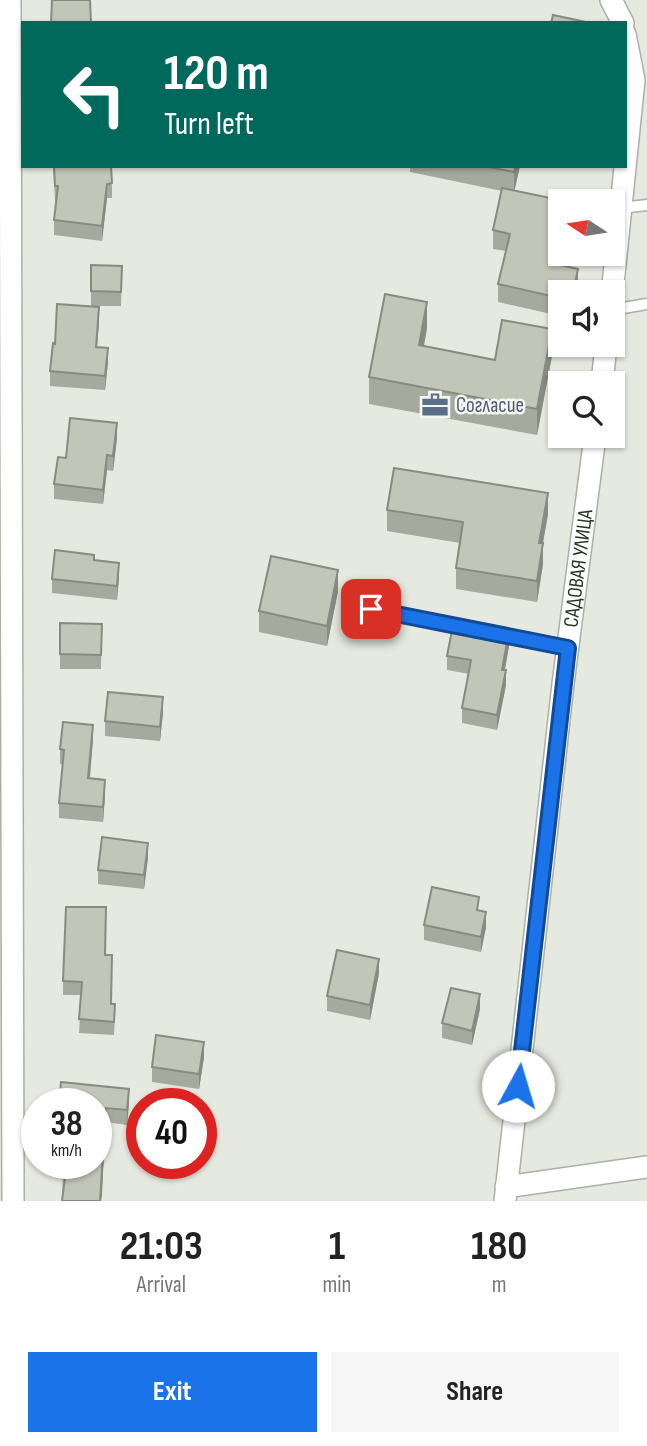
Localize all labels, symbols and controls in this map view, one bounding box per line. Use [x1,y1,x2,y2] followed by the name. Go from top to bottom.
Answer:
[164,45,269,104] text: 120 m
[49,49,140,140] icon: left
[164,105,254,144] text: Turn left
[548,189,625,266] north arrow
[548,189,625,448] map controls
[548,280,625,357] button: sound
[548,371,625,448] button: search
[420,390,450,420] office icon: Согласие
[456,393,524,418] place label: Согласие
[558,507,599,629] street label: САДОВАЯ УЛИЦА
[341,579,401,639] pin
[352,590,390,628] icon: arrive
[481,1049,555,1123] position arrow
[126,1088,217,1179] speed limit sign: 40
[50,1103,83,1146] text: 38
[51,1140,82,1161] text: km/h
[120,1221,203,1272] text: 21:03
[329,1221,345,1272] text: 1
[471,1221,527,1272] text: 180
[137,1271,186,1299] text: Arrival
[322,1271,351,1299] text: min
[492,1271,507,1299] text: m
[28,1352,317,1432] button: Exit
[331,1352,619,1432] button: Share

